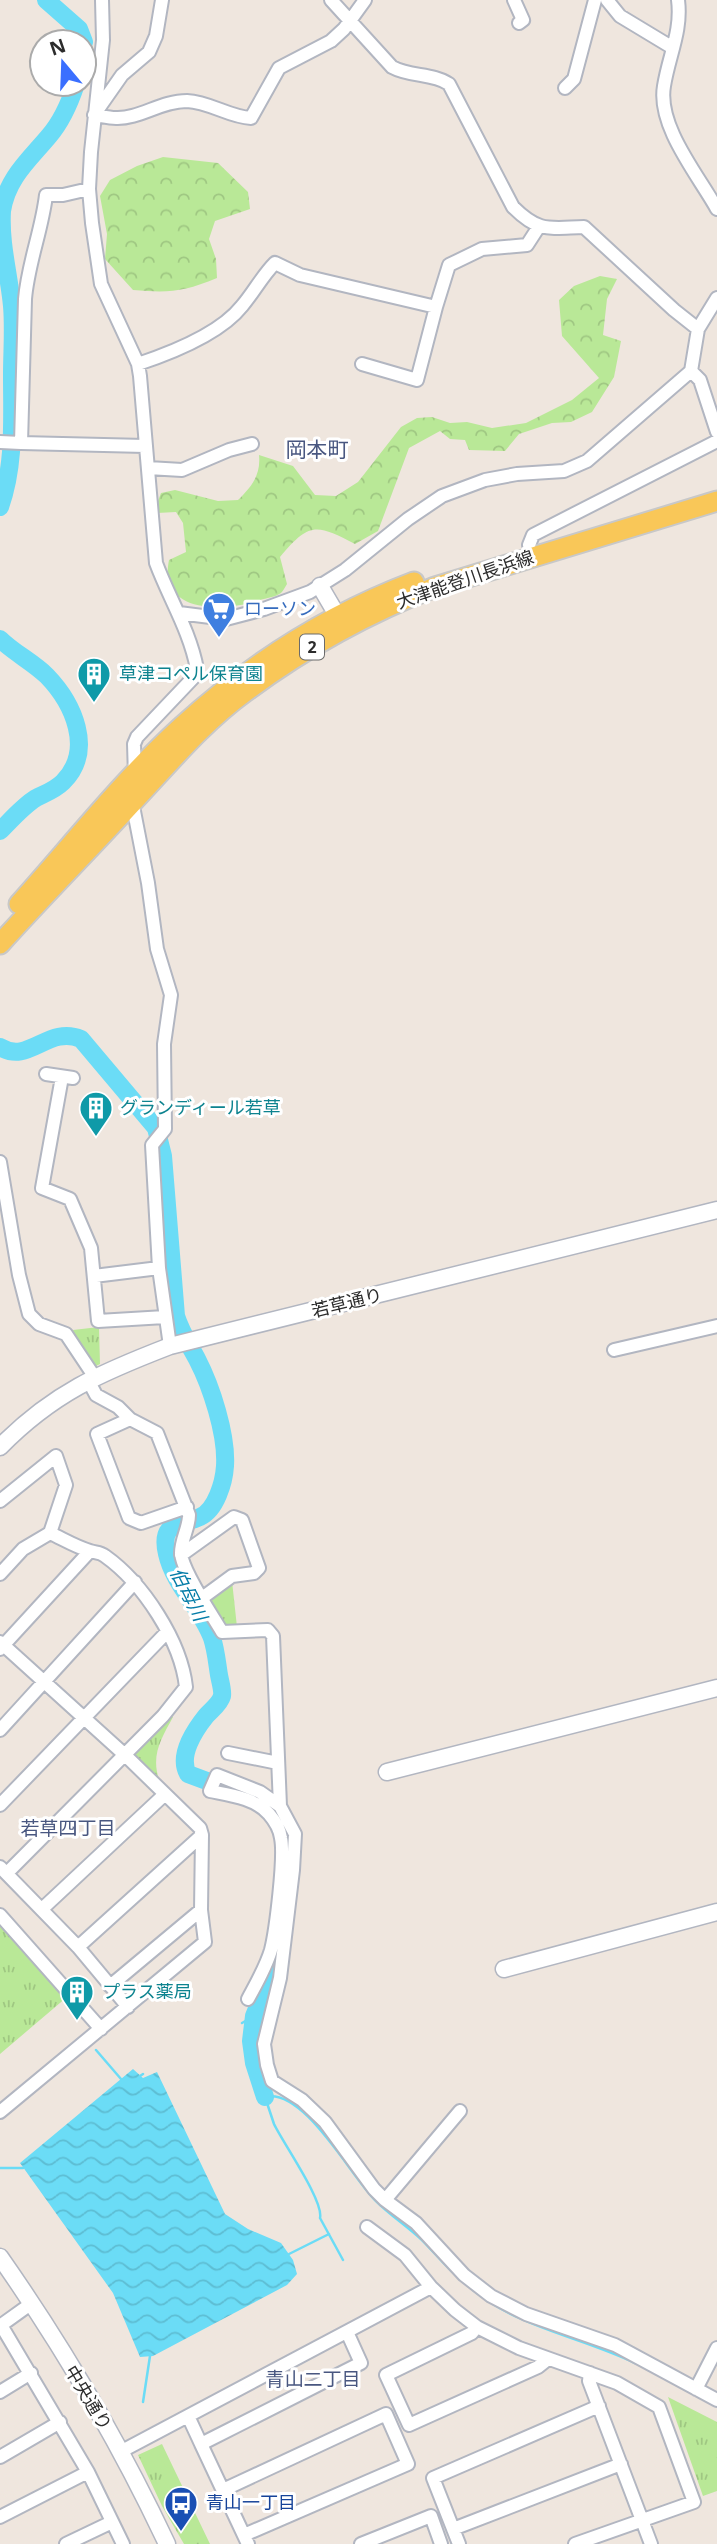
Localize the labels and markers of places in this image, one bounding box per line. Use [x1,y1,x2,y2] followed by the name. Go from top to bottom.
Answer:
[200,590,238,639] supermarket icon: ローソン
[244,596,316,620] place label: ローソン
[75,655,113,704] building icon: 草津コペル保育園
[119,661,263,685] place label: 草津コペル保育園
[77,1089,115,1138] building icon: グランディール若草
[120,1095,281,1119] place label: グランディール若草
[58,1973,96,2022] building icon: プラス薬局
[102,1979,192,2003] place label: プラス薬局
[162,2484,200,2533] bus stop icon: 青山一丁目
[206,2490,296,2514] place label: 青山一丁目

